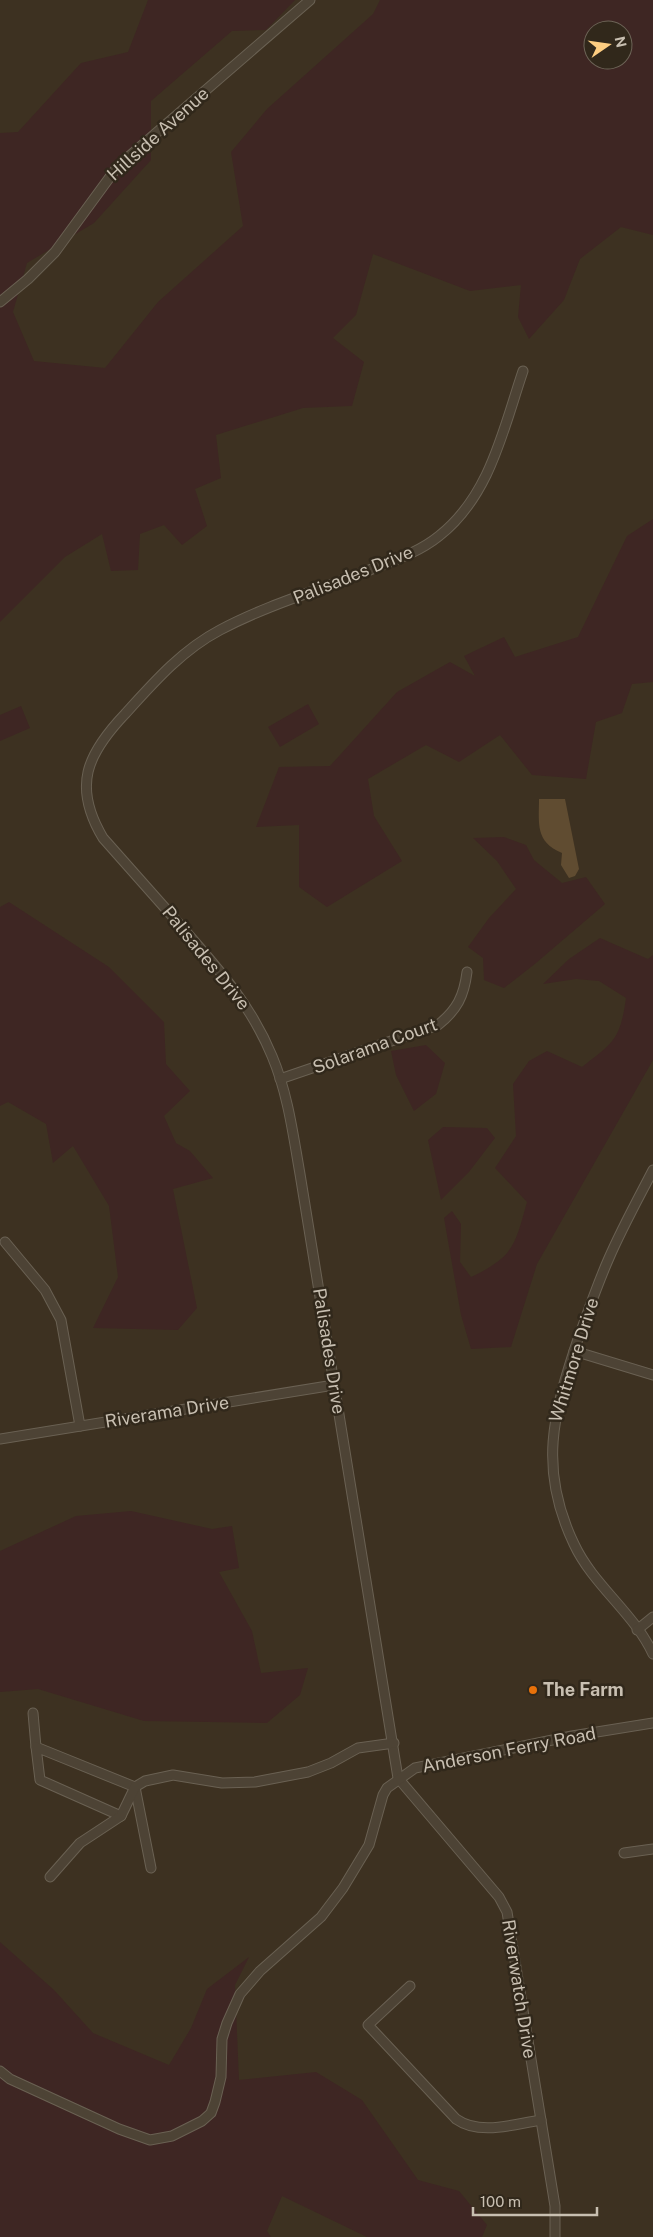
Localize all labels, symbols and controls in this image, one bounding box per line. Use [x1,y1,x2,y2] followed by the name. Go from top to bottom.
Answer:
[583,20,633,70] north arrow
[612,35,630,49] text: N
[103,83,213,185] street label: Hillside Avenue
[290,541,416,608] street label: Palisades Drive
[158,902,255,1014] street label: Palisades Drive
[310,1013,440,1078] street label: Solarama Court
[309,1286,350,1416] street label: Palisades Drive
[545,1295,602,1425] street label: Whitmore Drive
[103,1391,230,1432] street label: Riverama Drive
[543,1679,624,1700] place label: The Farm
[527,1684,539,1696] marker: The Farm
[420,1722,598,1777] street label: Anderson Ferry Road
[498,1918,541,2060] street label: Riverwatch Drive
[473,2184,597,2216] scale bar
[480,2193,521,2210] text: 100 m

